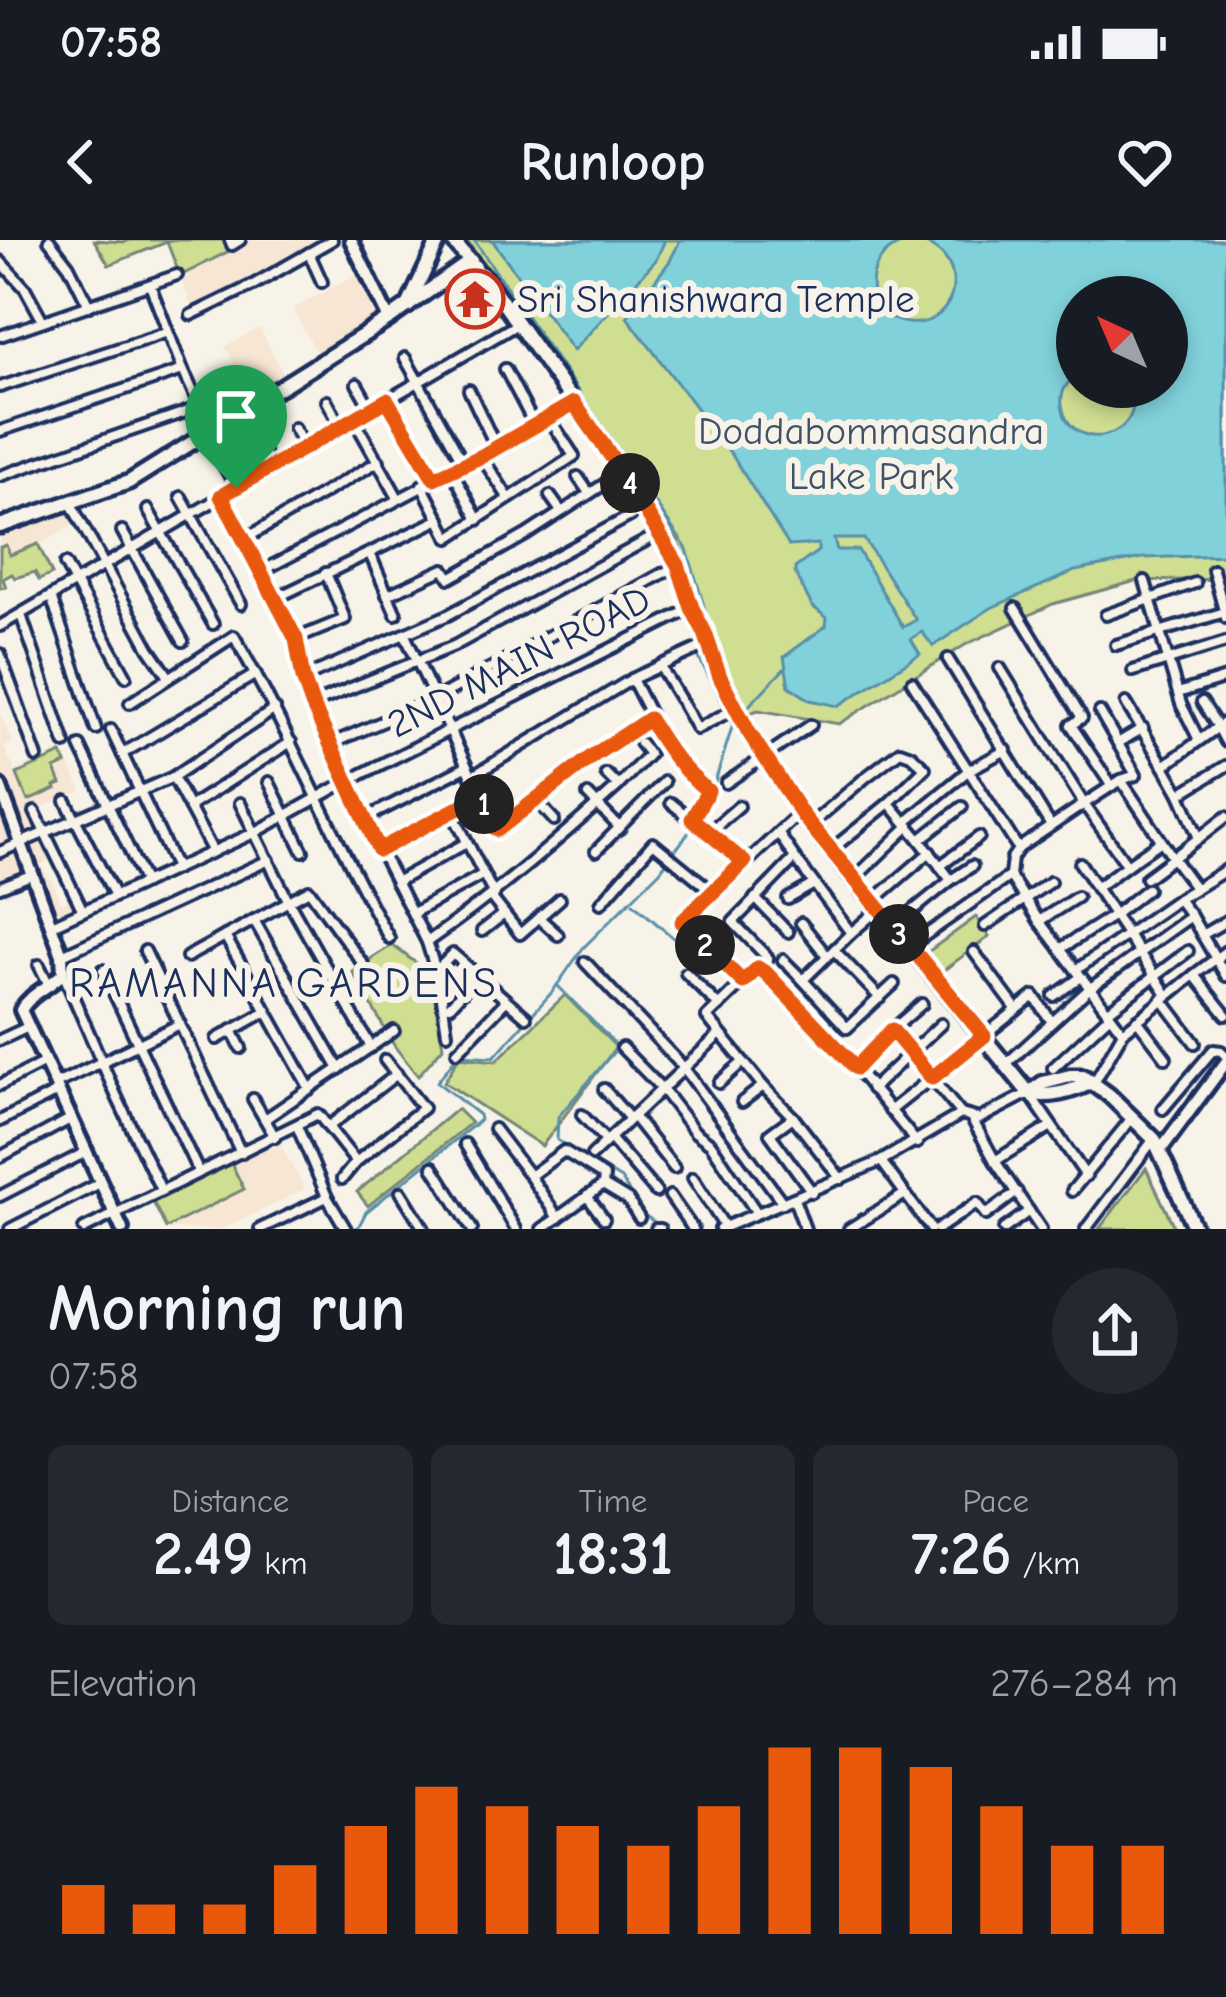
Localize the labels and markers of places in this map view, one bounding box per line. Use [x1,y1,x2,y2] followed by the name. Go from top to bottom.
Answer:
[444,268,506,330] temple icon: Sri Shanishwara Temple
[517,277,914,322] place label: Sri Shanishwara Temple
[185,365,287,488] pin
[600,453,660,513] pin: 4
[454,774,514,834] pin: 1
[869,904,929,964] pin: 3
[675,915,735,975] pin: 2

